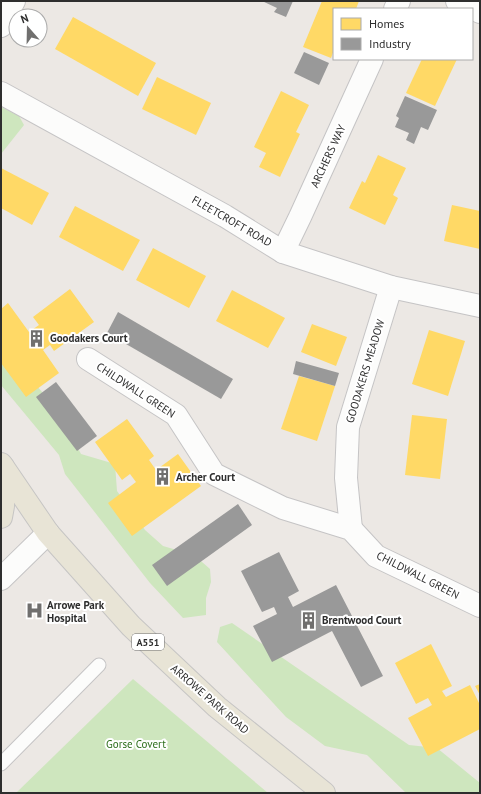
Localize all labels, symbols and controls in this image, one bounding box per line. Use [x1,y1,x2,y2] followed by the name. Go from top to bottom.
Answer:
[8,8,48,48] north arrow
[333,8,473,60] legend
[19,11,30,26] text: N
[369,16,404,31] text: Homes
[369,36,411,51] text: Industry
[307,122,349,190] street label: ARCHERS WAY
[190,192,274,250] street label: FLEETCROFT ROAD
[343,317,388,425] street label: GOODAKERS MEADOW
[27,328,47,348] building icon: Goodakers Court
[50,331,128,345] place label: Goodakers Court
[94,359,178,421] street label: CHILDWALL GREEN
[153,467,173,487] building icon: Archer Court
[176,470,235,484] place label: Archer Court
[374,548,462,602] street label: CHILDWALL GREEN
[47,598,105,625] place label: Arrowe Park Hospital
[24,601,44,621] hospital icon: Arrowe Park Hospital
[299,610,319,630] building icon: Brentwood Court
[322,613,402,627] place label: Brentwood Court
[132,634,164,650] road number: A551
[168,661,252,737] street label: ARROWE PARK ROAD
[106,737,166,751] park label: Gorse Covert

